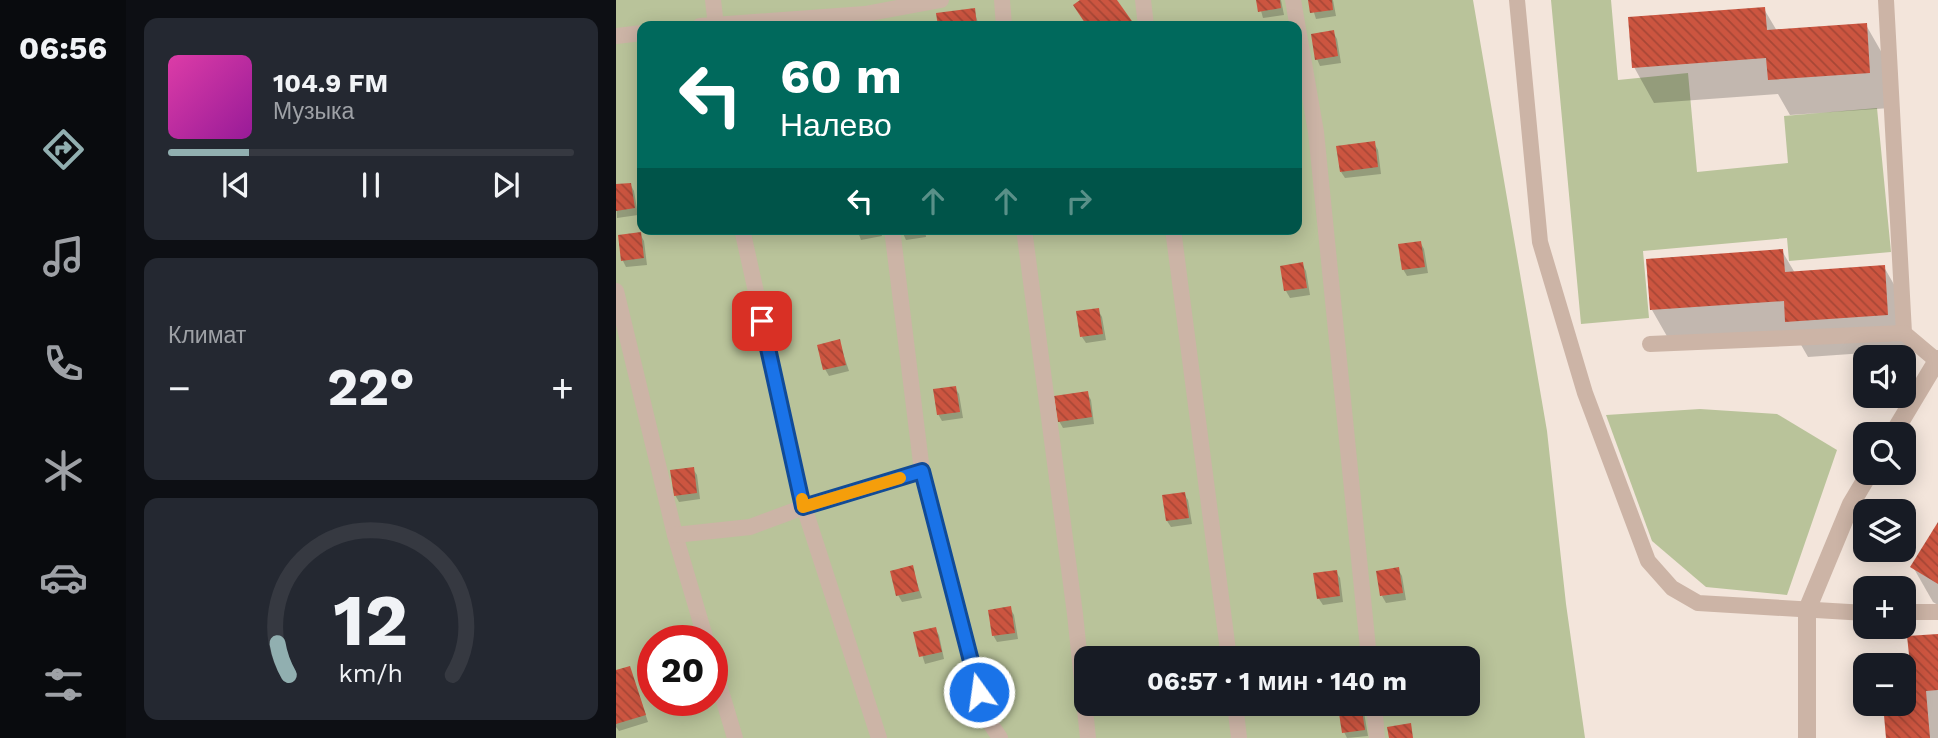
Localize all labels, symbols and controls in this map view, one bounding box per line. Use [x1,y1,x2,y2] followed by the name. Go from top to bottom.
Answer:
[19,29,107,67] text: 06:56
[780,47,902,105] text: 60 m
[665,49,756,140] icon: left
[273,68,388,98] text: 104.9 FM
[273,98,354,125] text: Музыка
[780,106,892,144] text: Налево
[39,125,88,174] icon: directions
[217,166,255,204] icon: previous
[352,166,390,204] icon: pause
[487,166,525,204] icon: next
[841,182,879,220] icon: left
[914,182,952,220] icon: ahead
[987,182,1025,220] icon: ahead
[1060,182,1098,220] icon: right
[39,232,88,281] icon: music
[732,291,792,351] pin
[743,302,781,340] icon: arrive
[168,322,246,349] text: Климат
[39,339,88,388] icon: phone
[1853,345,1916,716] map controls
[1853,345,1916,408] button: sound
[327,357,415,418] text: 22°
[168,366,191,410] text: −
[551,366,574,410] text: +
[1853,422,1916,485] button: search
[39,446,88,495] icon: climate
[1853,499,1916,562] button: layers
[39,553,88,602] icon: car
[1853,576,1916,639] button: +
[334,577,408,663] text: 12
[637,625,728,716] speed limit sign: 20
[1853,653,1916,716] button: −
[942,655,1016,729] position arrow
[339,659,403,688] text: km/h
[39,660,88,709] icon: filters
[1147,666,1407,696] text: 06:57 · 1 мин · 140 m

